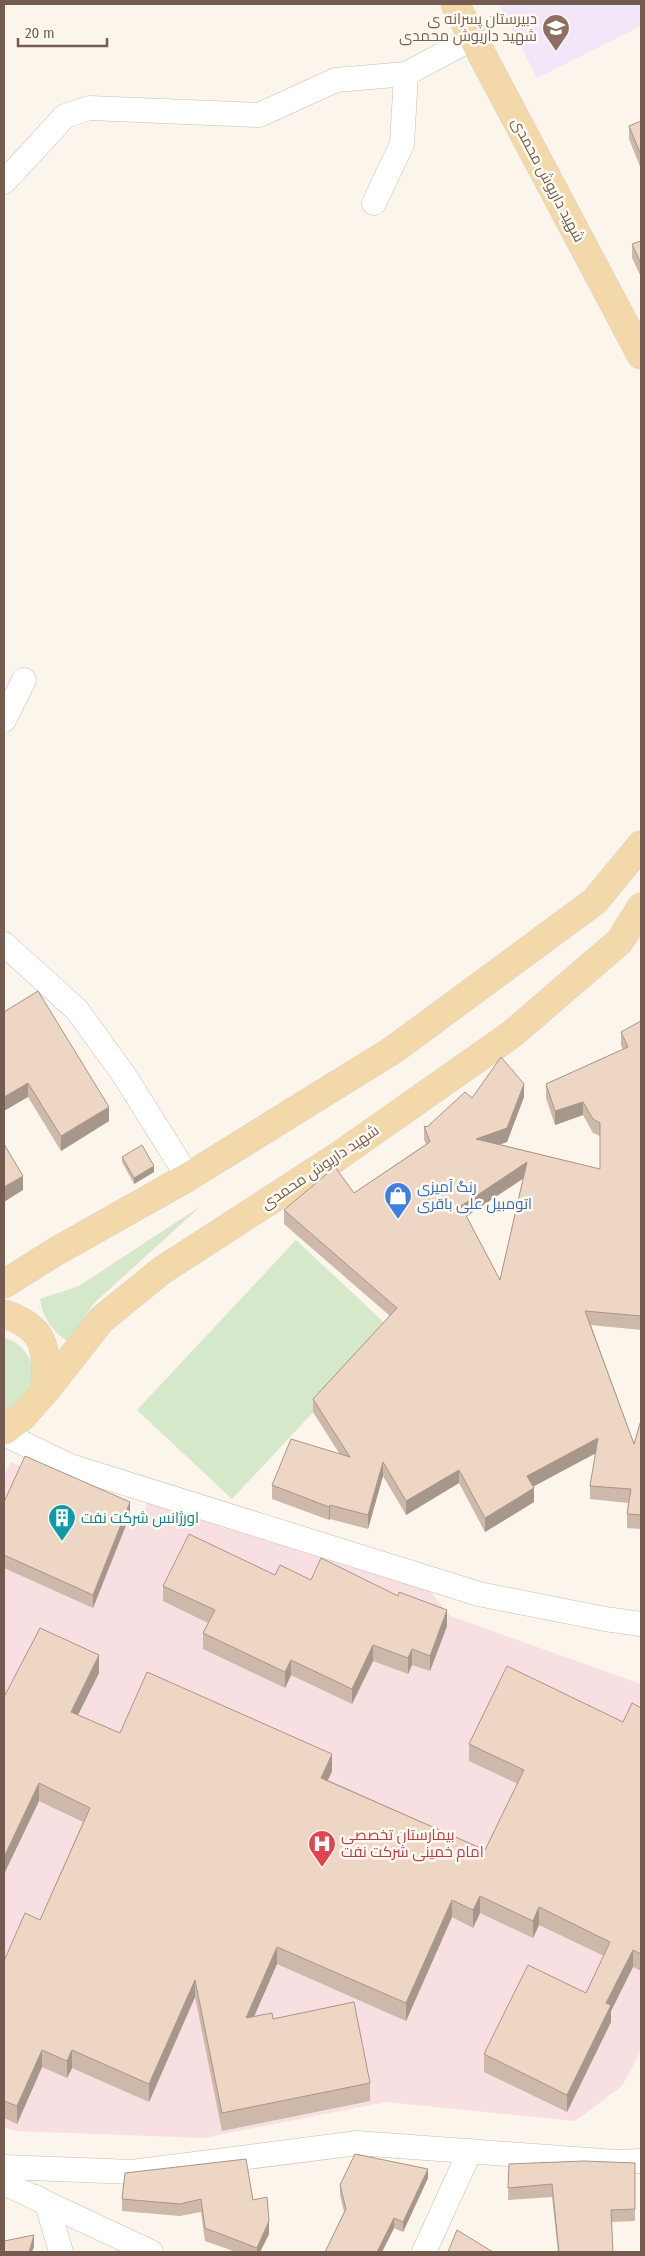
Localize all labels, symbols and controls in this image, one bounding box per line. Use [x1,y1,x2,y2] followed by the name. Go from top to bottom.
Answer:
[399,10,537,46] place label: دبیرستان پسرانه ی شهید داریوش محمدی
[541,13,571,52] school or university icon: دبیرستان پسرانه ی شهید داریوش محمدی
[18,15,106,47] scale bar
[25,24,55,42] text: 20 m
[507,115,588,246] street label: شهید داریوش محمدی
[258,1121,383,1214] street label: شهید داریوش محمدی
[417,1178,532,1214] place label: رنگ آمیزی اتومبیل علی باقری
[383,1181,413,1220] shop icon: رنگ آمیزی اتومبیل علی باقری
[47,1503,77,1542] building icon: اورژانس شرکت نفت
[81,1509,199,1528] place label: اورژانس شرکت نفت
[341,1826,484,1862] place label: بیمارستان تخصصی امام خمینی شرکت نفت
[307,1829,337,1868] hospital icon: بیمارستان تخصصی امام خمینی شرکت نفت

